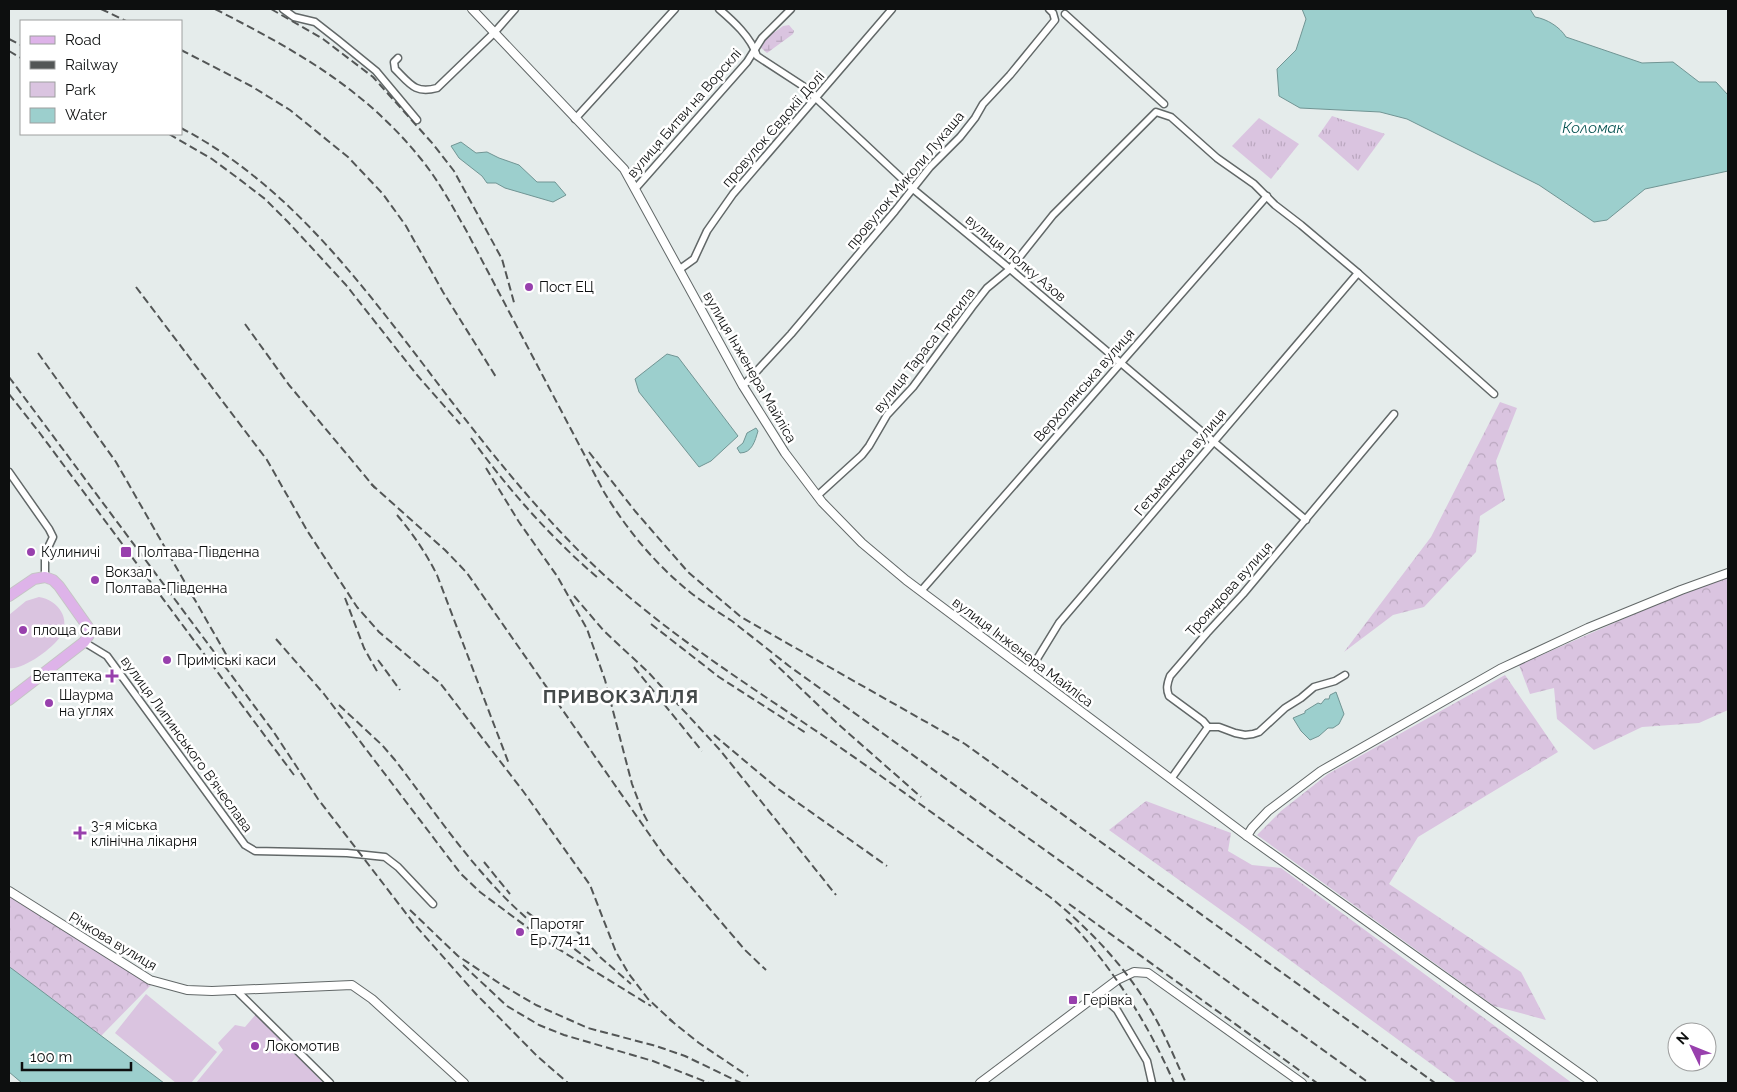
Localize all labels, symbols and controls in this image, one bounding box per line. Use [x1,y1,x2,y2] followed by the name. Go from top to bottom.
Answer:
[20,20,182,135] legend
[65,31,101,49] text: Road
[624,45,744,181] street label: вулиця Битви на Ворсклі
[65,56,118,74] text: Railway
[718,68,828,190] street label: провулок Євдокії Долі
[65,81,96,99] text: Park
[65,106,108,124] text: Water
[843,108,967,252] street label: провулок Миколи Лукаша
[1562,119,1624,137] water label: Коломак
[963,211,1069,305] street label: вулиця Полку Азов
[539,279,594,295] place label: Пост ЕЦ
[523,281,535,293] marker: Пост ЕЦ
[870,284,978,416] street label: вулиця Тараса Трясила
[700,289,800,445] street label: вулиця Інженера Майліса
[1031,325,1137,445] street label: Верхолянська вулиця
[1131,405,1229,519] street label: Гетьманська вулиця
[1182,538,1276,640] street label: Трояндова вулиця
[41,544,100,560] place label: Кулиничі
[137,544,259,560] place label: Полтава-Південна
[119,545,133,559] marker: Полтава-Південна
[25,546,37,558] marker: Кулиничі
[105,564,227,596] place label: Вокзал Полтава-Південна
[89,574,101,586] marker: Вокзал Полтава-Південна
[950,594,1096,710] street label: вулиця Інженера Майліса
[33,622,121,638] place label: площа Слави
[17,624,29,636] marker: площа Слави
[177,652,276,668] place label: Приміські каси
[118,653,256,835] street label: вулиця Липинського В'ячеслава
[161,654,173,666] marker: Приміські каси
[32,668,102,684] place label: Ветаптека
[106,670,118,682] marker: Ветаптека
[543,685,699,707] district label: ПРИВОКЗАЛЛЯ
[59,687,114,719] place label: Шаурма на углях
[43,697,55,709] marker: Шаурма на углях
[91,817,197,849] place label: 3-я міська клінічна лікарня
[73,826,87,840] marker: 3-я міська клінічна лікарня
[66,908,160,974] street label: Річкова вулиця
[530,916,590,948] place label: Паротяг Ер 774-11
[514,926,526,938] marker: Паротяг Ер 774-11
[1083,992,1133,1008] place label: Герівка
[1067,994,1079,1006] marker: Герівка
[1667,1022,1717,1072] north arrow
[1673,1029,1692,1047] text: N
[265,1038,339,1054] place label: Локомотив
[22,1040,131,1072] scale bar
[249,1040,261,1052] marker: Локомотив
[30,1048,72,1066] text: 100 m

